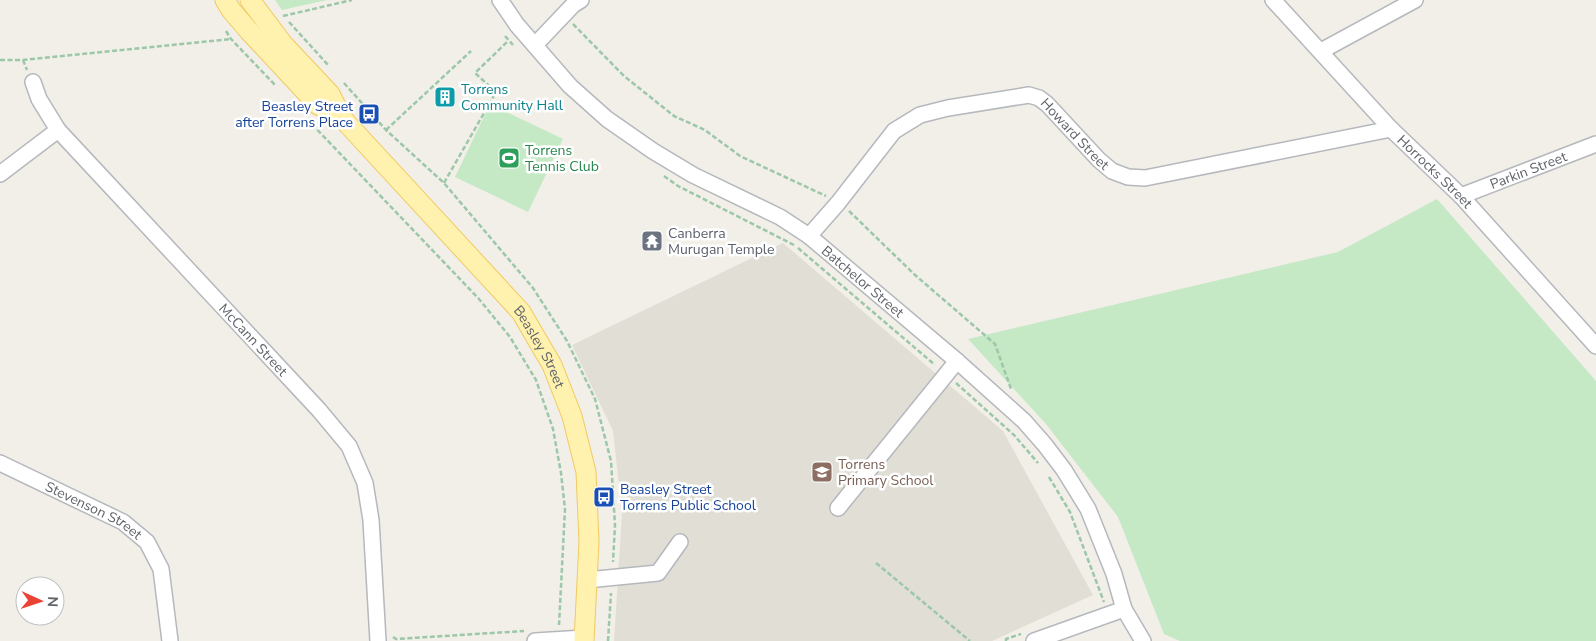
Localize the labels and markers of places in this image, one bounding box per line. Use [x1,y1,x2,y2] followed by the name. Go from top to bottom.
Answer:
[461,80,564,115] place label: Torrens Community Hall
[433,85,457,109] building icon: Torrens Community Hall
[235,97,353,132] place label: Beasley Street after Torrens Place
[357,102,381,126] bus stop icon: Beasley Street after Torrens Place
[525,141,599,176] place label: Torrens Tennis Club
[497,146,521,170] sports icon: Torrens Tennis Club
[668,224,774,259] place label: Canberra Murugan Temple
[640,229,664,253] temple icon: Canberra Murugan Temple
[838,455,934,490] place label: Torrens Primary School
[810,460,834,484] school or university icon: Torrens Primary School
[620,480,757,515] place label: Beasley Street Torrens Public School
[592,485,616,509] bus stop icon: Beasley Street Torrens Public School

